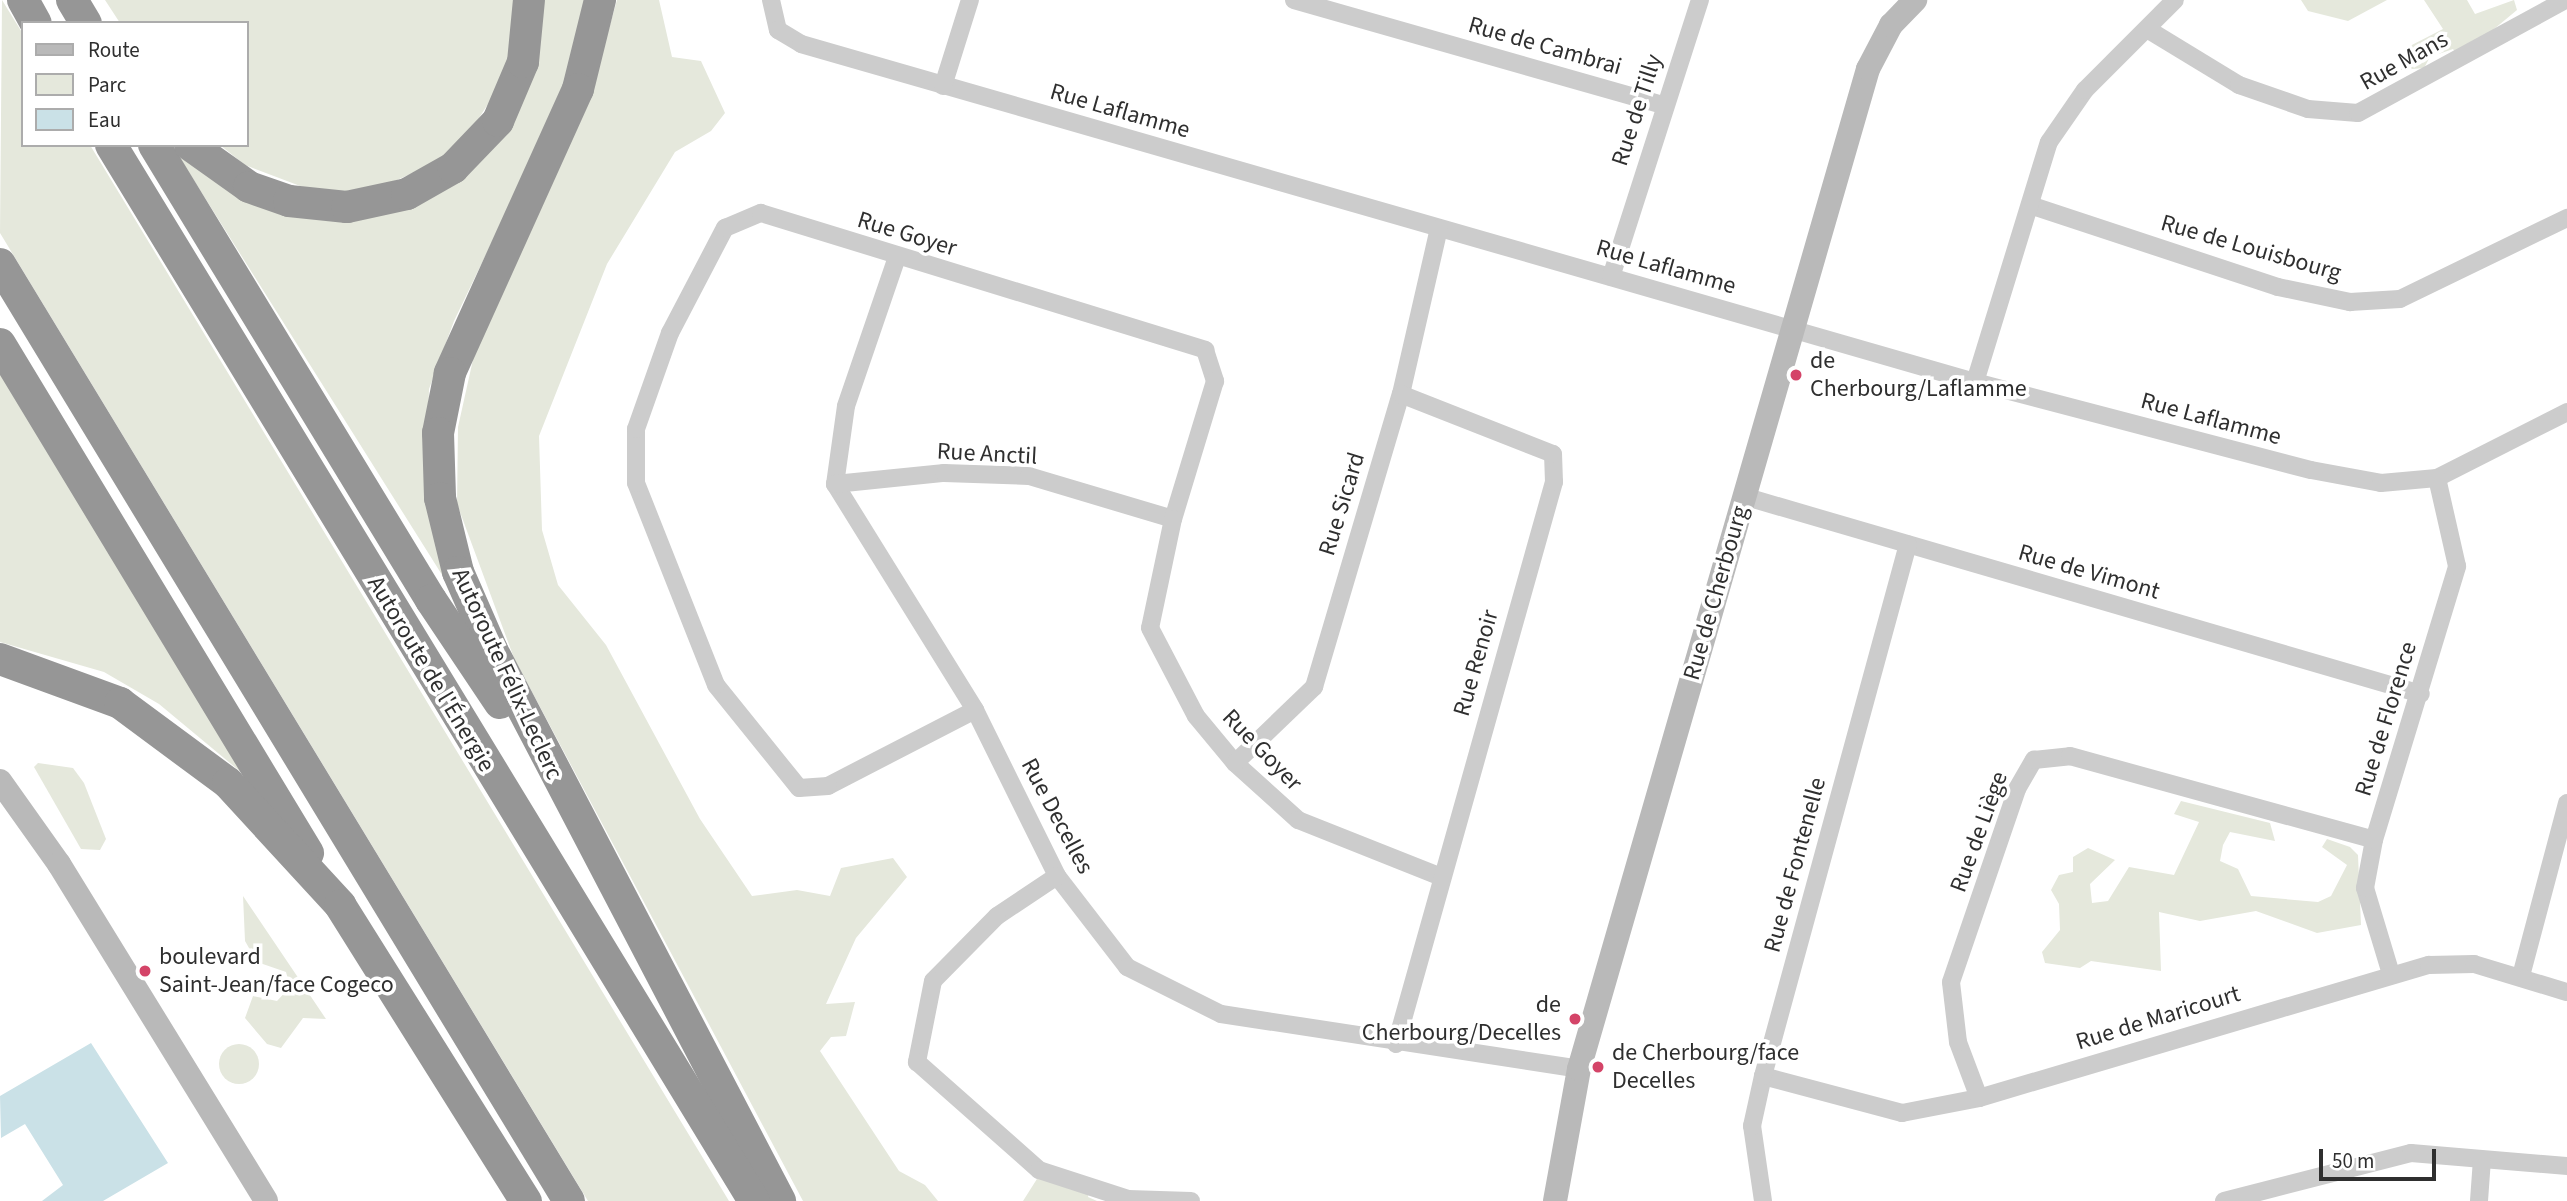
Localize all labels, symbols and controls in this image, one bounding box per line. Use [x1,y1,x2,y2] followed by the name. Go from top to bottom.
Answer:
[1465,10,1625,82] street label: Rue de Cambrai
[21,21,248,147] legend
[2355,25,2453,97] street label: Rue Mans
[88,35,140,65] text: Route
[1605,51,1669,169] street label: Rue de Tilly
[88,70,126,100] text: Parc
[1047,77,1193,145] street label: Rue Laflamme
[88,105,121,135] text: Eau
[854,205,960,263] street label: Rue Goyer
[2157,208,2345,288] street label: Rue de Louisbourg
[1593,233,1739,301] street label: Rue Laflamme
[1810,347,2027,403] place label: de Cherbourg/Laflamme
[1788,367,1804,383] marker: de Cherbourg/Laflamme
[2138,386,2284,452] street label: Rue Laflamme
[936,437,1038,471] street label: Rue Anctil
[1313,449,1371,559] street label: Rue Sicard
[1677,503,1755,683] street label: Rue de Cherbourg
[2015,538,2163,606] street label: Rue de Vimont
[445,564,569,784] street label: Autoroute Félix-Leclerc
[361,571,501,777] street label: Autoroute de l'Énergie
[1447,607,1505,719] street label: Rue Renoir
[2349,638,2423,800] street label: Rue de Florence
[1216,703,1308,797] street label: Rue Goyer
[1015,753,1099,879] street label: Rue Decelles
[1944,768,2014,896] street label: Rue de Liège
[1758,774,1832,956] street label: Rue de Fontenelle
[159,943,394,999] place label: boulevard Saint-Jean/face Cogeco
[137,963,153,979] marker: boulevard Saint-Jean/face Cogeco
[2072,979,2244,1057] street label: Rue de Maricourt
[1362,991,1561,1047] place label: de Cherbourg/Decelles
[1567,1011,1583,1027] marker: de Cherbourg/Decelles
[1612,1039,1799,1095] place label: de Cherbourg/face Decelles
[1590,1059,1606,1075] marker: de Cherbourg/face Decelles
[2322,1134,2439,1178] scale bar
[2332,1146,2374,1176] text: 50 m

